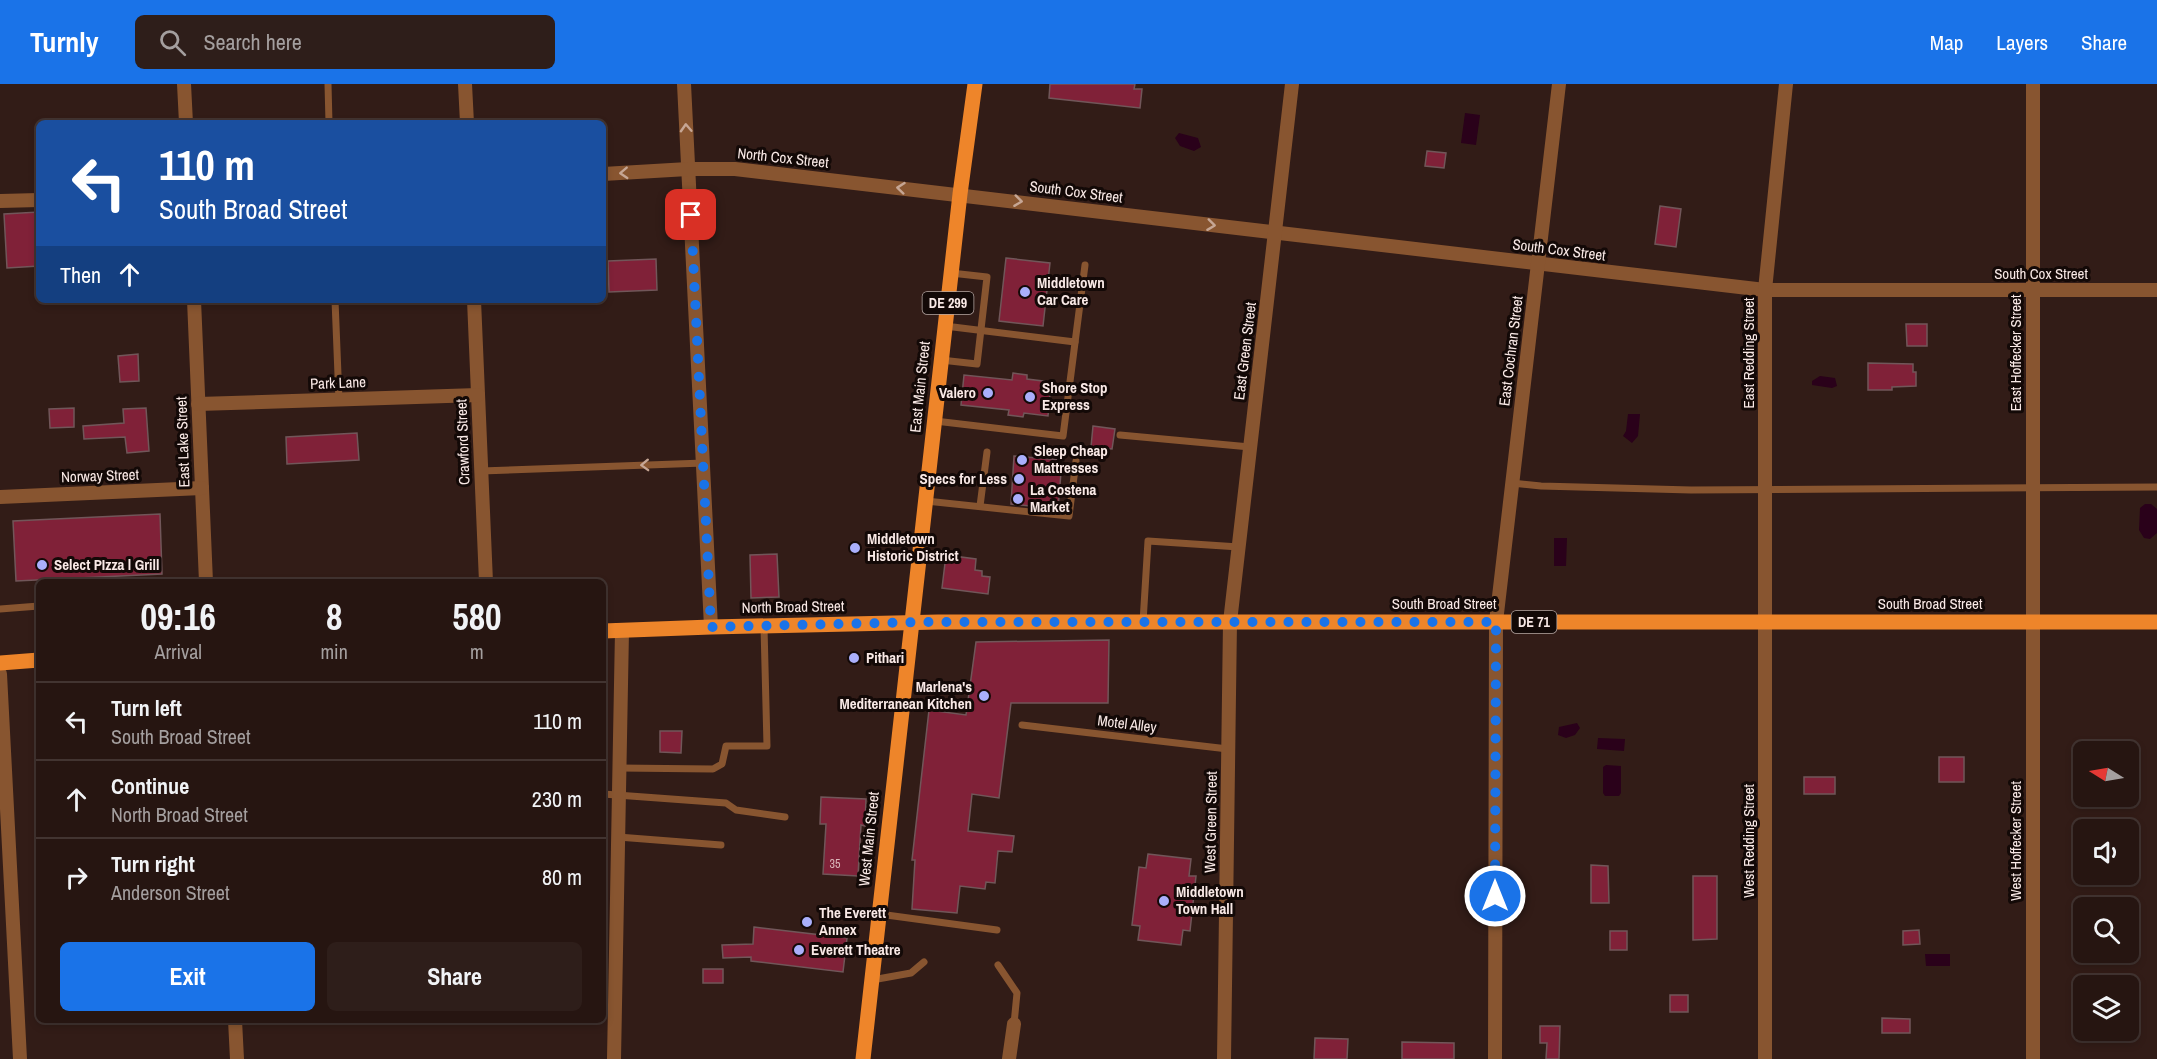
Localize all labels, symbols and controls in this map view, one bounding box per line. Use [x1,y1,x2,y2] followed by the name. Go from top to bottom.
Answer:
[135,15,555,69] search box
[30,23,99,61] text: Turnly
[156,26,189,59] icon: search
[204,27,302,57] text: Search here
[1930,28,1963,57] text: Map
[1996,28,2048,57] text: Layers
[2081,28,2127,57] text: Share
[680,123,693,132] one-way arrow
[159,137,255,193] text: 110 m
[736,142,830,173] street label: North Cox Street
[60,144,138,222] icon: left
[619,166,628,179] one-way arrow
[1028,175,1124,208] street label: South Cox Street
[897,182,906,195] one-way arrow
[665,189,716,240] pin
[159,191,347,227] text: South Broad Street
[1013,195,1022,207] one-way arrow
[674,198,707,231] icon: arrive
[1207,218,1216,231] one-way arrow
[1511,233,1607,266] street label: South Cox Street
[113,258,146,291] icon: ahead
[60,260,101,290] text: Then
[1994,263,2088,284] street label: South Cox Street
[1037,272,1105,310] place label: Middletown Car Care
[1018,285,1032,299] marker: Middletown Car Care
[922,292,974,314] road number: DE 299
[1493,294,1528,407] street label: East Cochran Street
[2005,294,2026,411] street label: East Hoffecker Street
[1738,297,1759,408] street label: East Redding Street
[1228,300,1261,401] street label: East Green Street
[904,340,935,434] street label: East Main Street
[310,371,367,394] street label: Park Lane
[1042,377,1108,415] place label: Shore Stop Express
[939,382,976,403] place label: Valero
[981,386,995,400] marker: Valero
[1023,390,1037,404] marker: Shore Stop Express
[170,396,195,488] street label: East Lake Street
[450,398,474,485] street label: Crawford Street
[1034,440,1108,478] place label: Sleep Cheap Mattresses
[1015,453,1029,467] marker: Sleep Cheap Mattresses
[641,459,650,471] one-way arrow
[61,464,140,487] street label: Norway Street
[919,468,1007,489] place label: Specs for Less
[1012,472,1026,486] marker: Specs for Less
[1030,479,1096,517] place label: La Costena Market
[1011,492,1025,506] marker: La Costena Market
[867,528,959,566] place label: Middletown Historic District
[848,541,862,555] marker: Middletown Historic District
[54,554,159,575] place label: Select PIzza l Grill
[35,558,49,572] marker: Select PIzza l Grill
[140,593,216,641] text: 09:16
[326,593,342,641] text: 8
[452,593,502,641] text: 580
[1392,593,1497,614] street label: South Broad Street
[1878,593,1983,614] street label: South Broad Street
[742,595,845,618] street label: North Broad Street
[1512,611,1556,633] road number: DE 71
[155,638,202,665] text: Arrival
[320,638,348,665] text: min
[470,638,484,665] text: m
[866,647,904,668] place label: Pithari
[847,651,861,665] marker: Pithari
[839,676,972,714] place label: Marlena's Mediterranean Kitchen
[977,689,991,703] marker: Marlena's Mediterranean Kitchen
[111,693,182,723] text: Turn left
[60,705,93,738] icon: left
[533,706,582,736] text: 110 m
[1096,709,1159,738] street label: Motel Alley
[111,723,251,750] text: South Broad Street
[2073,741,2139,807] north arrow
[2073,741,2139,1041] map controls
[1199,770,1222,873] street label: West Green Street
[111,771,189,801] text: Continue
[2005,780,2026,901] street label: West Hoffecker Street
[60,783,93,816] icon: ahead
[1738,783,1759,898] street label: West Redding Street
[532,784,582,814] text: 230 m
[853,790,884,887] street label: West Main Street
[111,801,248,828] text: North Broad Street
[2073,819,2139,885] button: sound
[111,849,195,879] text: Turn right
[830,856,841,872] house number: 35
[60,861,93,894] icon: right
[542,862,582,892] text: 80 m
[1463,864,1527,928] position arrow
[111,879,230,906] text: Anderson Street
[1176,881,1244,919] place label: Middletown Town Hall
[1157,894,1171,908] marker: Middletown Town Hall
[2073,897,2139,963] button: search
[819,902,886,940] place label: The Everett Annex
[800,915,814,929] marker: The Everett Annex
[811,939,901,960] place label: Everett Theatre
[60,942,315,1011] button: Exit
[327,942,582,1011] button: Share
[792,943,806,957] marker: Everett Theatre
[2073,975,2139,1041] button: layers

